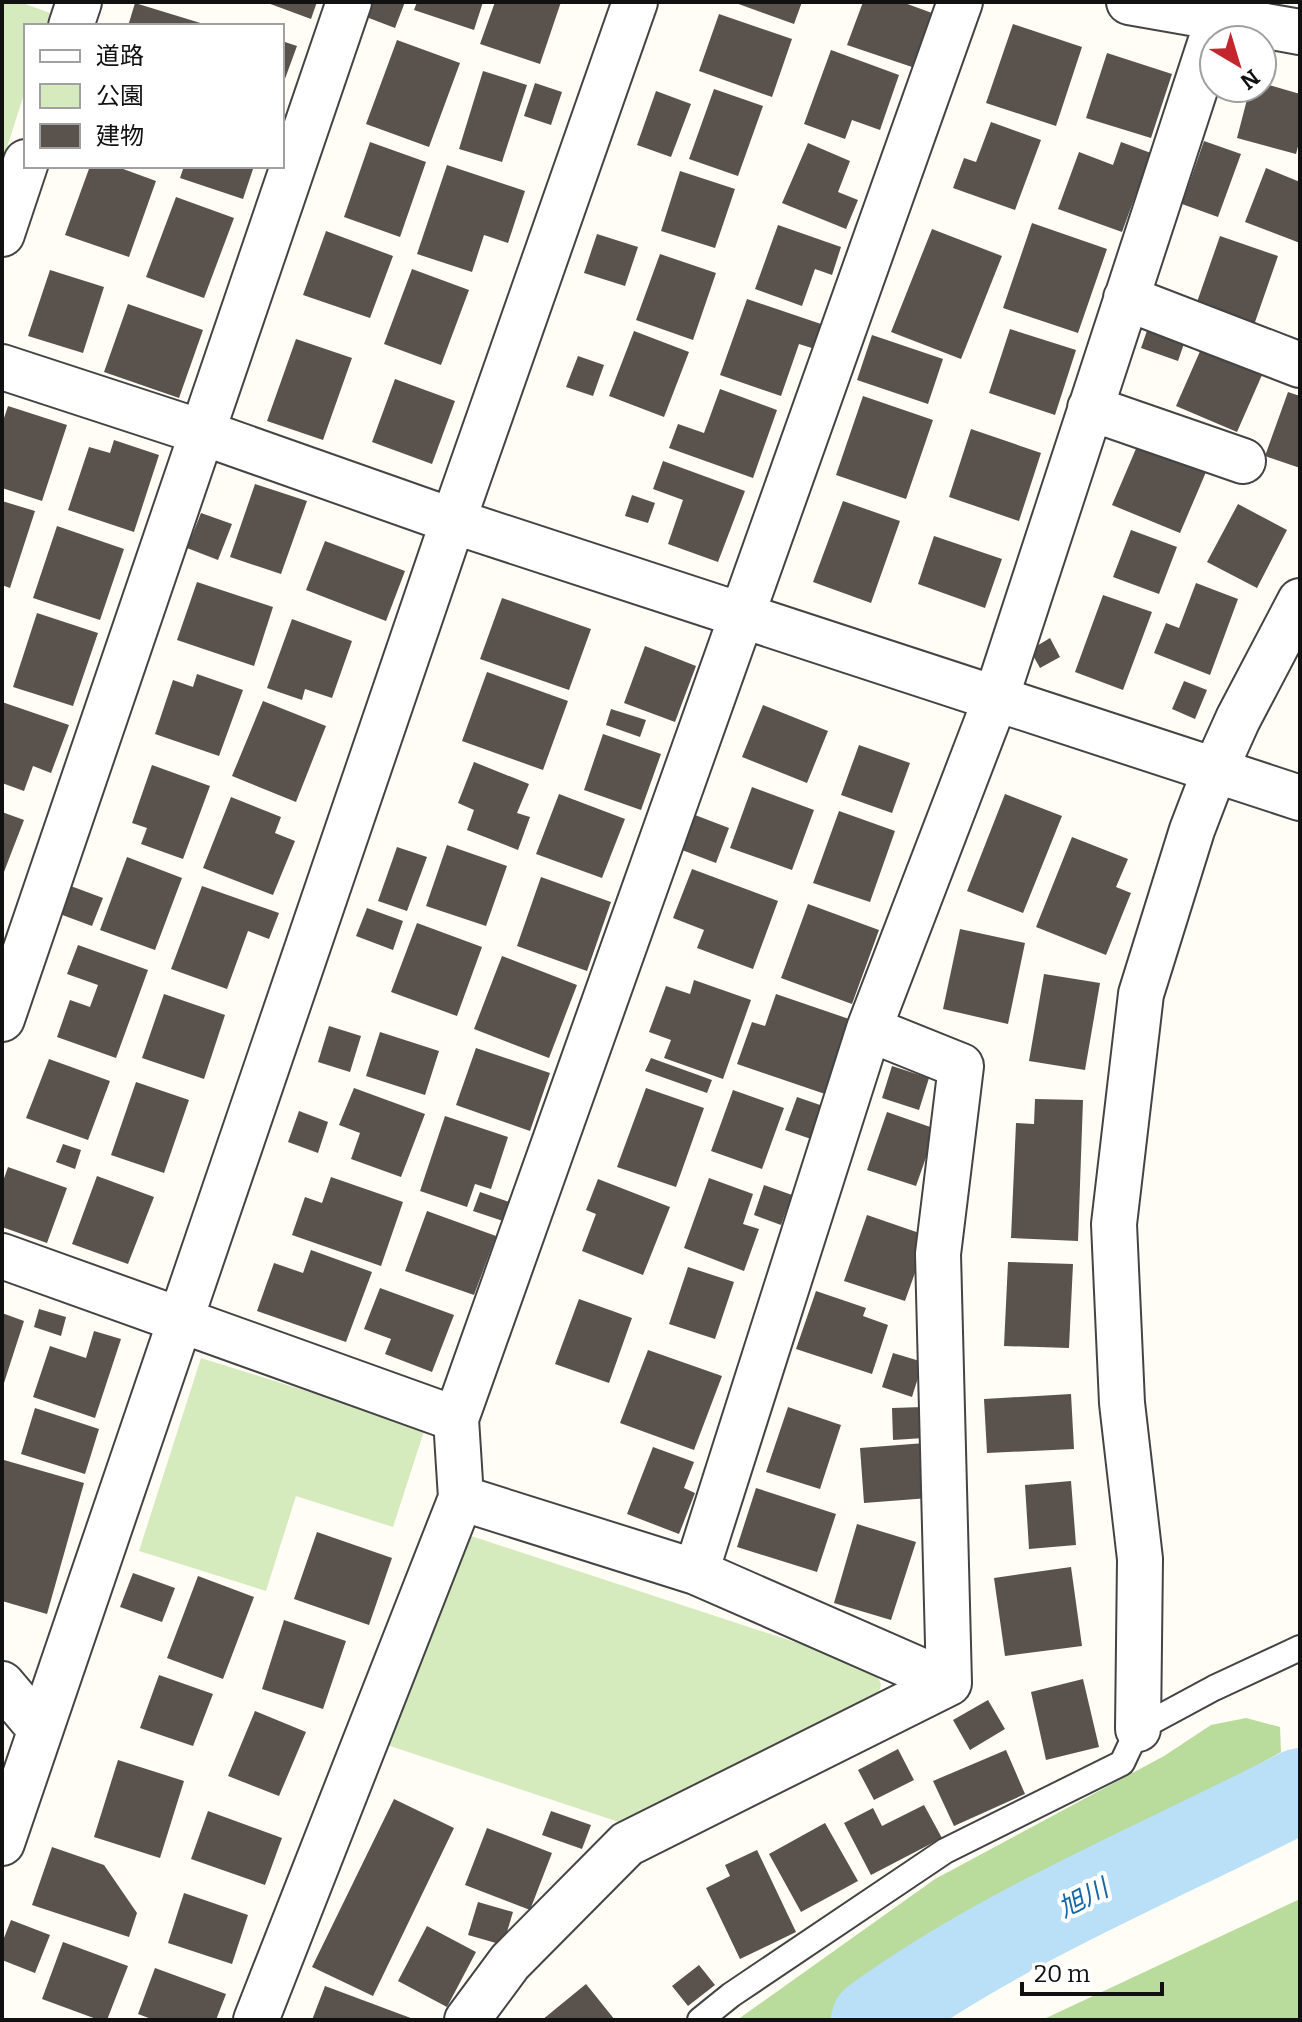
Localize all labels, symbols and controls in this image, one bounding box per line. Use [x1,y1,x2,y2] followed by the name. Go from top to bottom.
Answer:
[24,24,284,168] legend
[1198,24,1278,104] north arrow
[96,42,144,70] text: 道路
[1235,63,1265,95] text: N
[96,82,144,110] text: 公園
[96,122,144,150] text: 建物
[1053,1871,1116,1924] water label: 旭川
[1022,1946,1162,1996] scale bar
[1034,1960,1090,1988] text: 20 m

